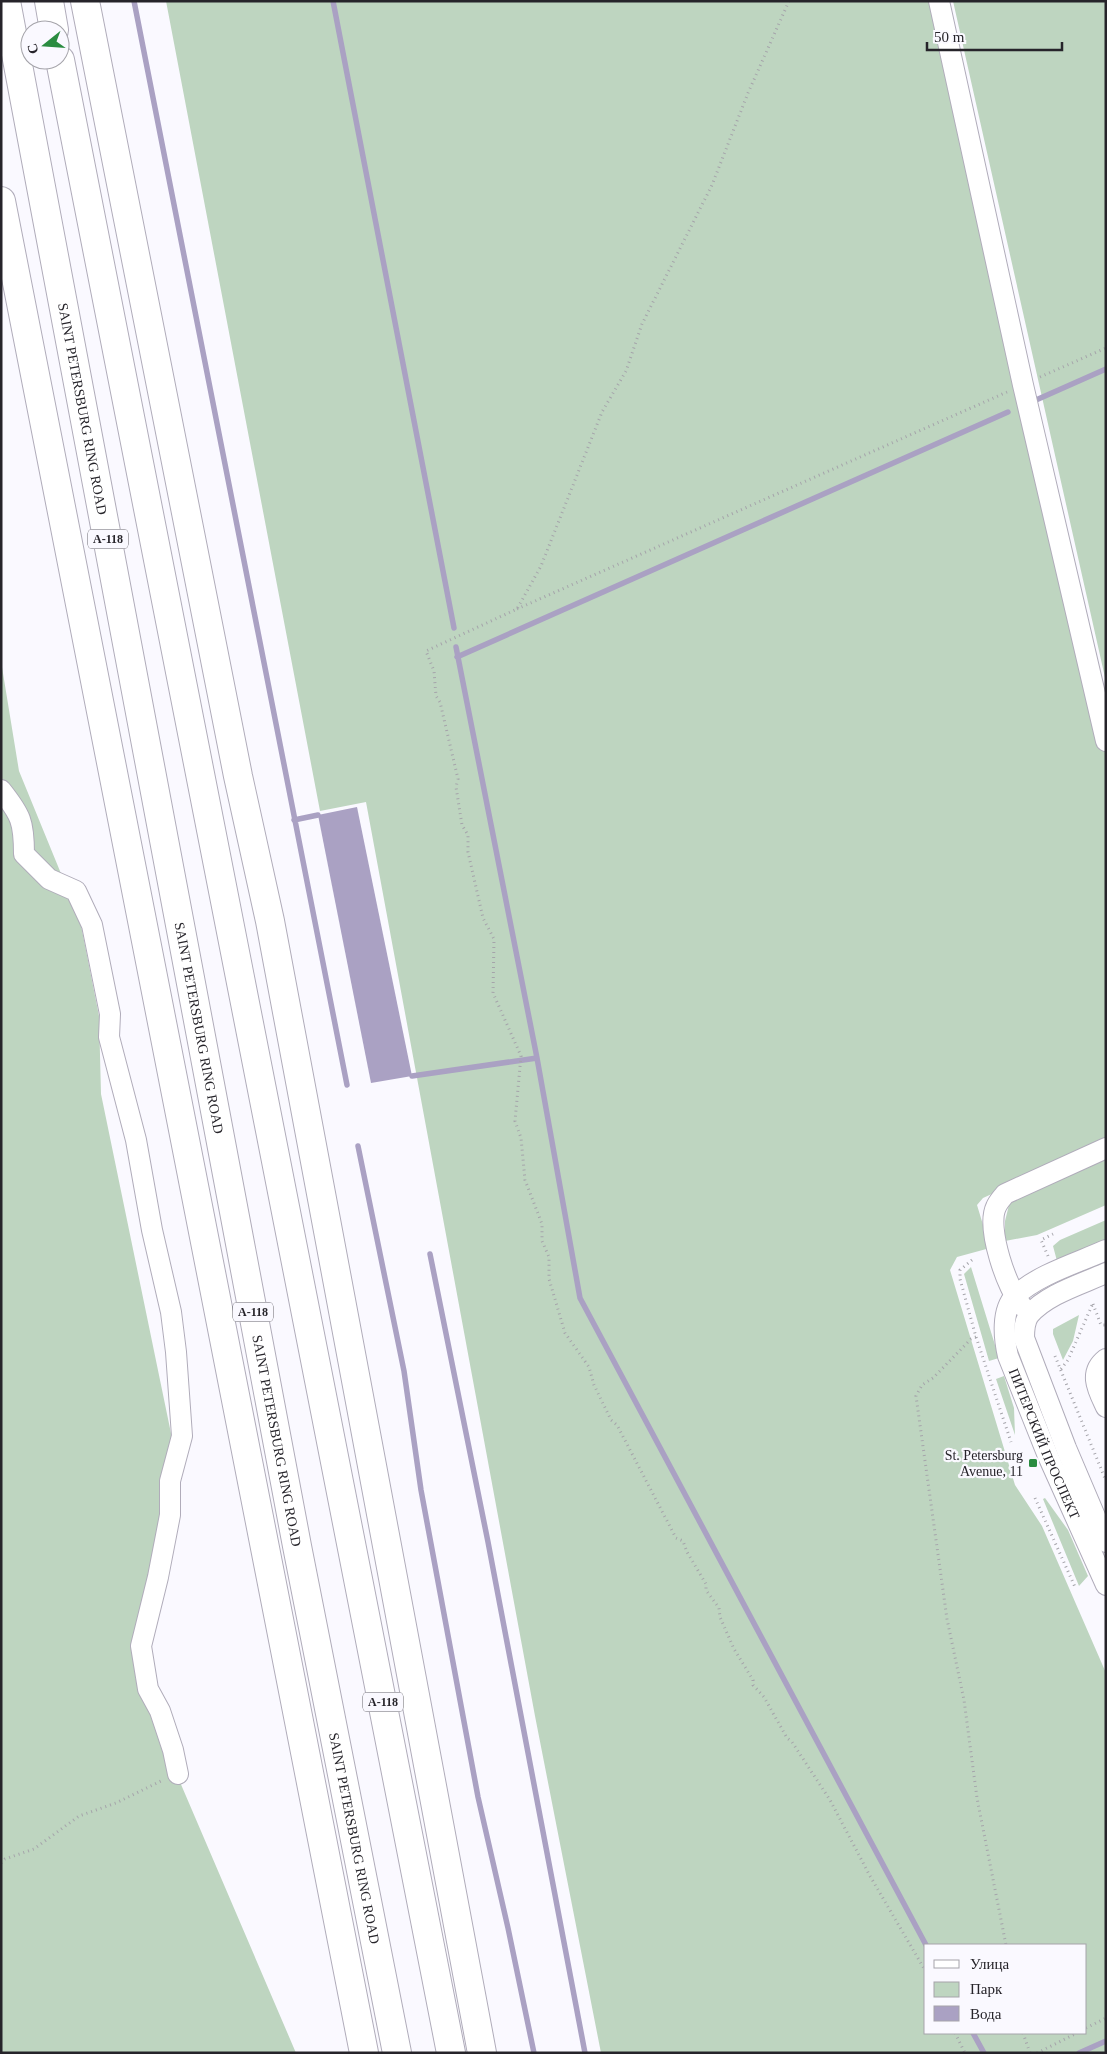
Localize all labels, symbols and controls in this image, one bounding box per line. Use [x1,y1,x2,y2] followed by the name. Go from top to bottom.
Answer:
[20,20,70,70] north arrow
[927,20,1062,52] scale bar
[934,29,965,45] text: 50 m
[24,42,42,56] text: С
[55,302,110,516] street label: SAINT PETERSBURG RING ROAD
[88,530,128,548] road number: А-118
[172,921,226,1135] street label: SAINT PETERSBURG RING ROAD
[233,1302,273,1321] road number: А-118
[249,1334,304,1548] street label: SAINT PETERSBURG RING ROAD
[1006,1366,1083,1522] street label: ПИТЕРСКИЙ ПРОСПЕКТ
[945,1448,1023,1479] place label: St. Petersburg Avenue, 11
[1027,1457,1039,1469] marker: St. Petersburg Avenue, 11
[363,1692,403,1711] road number: А-118
[326,1731,382,1945] street label: SAINT PETERSBURG RING ROAD
[924,1944,1087,2034] legend
[970,1956,1009,1972] text: Улица
[970,1981,1003,1997] text: Парк
[970,2006,1002,2022] text: Вода

